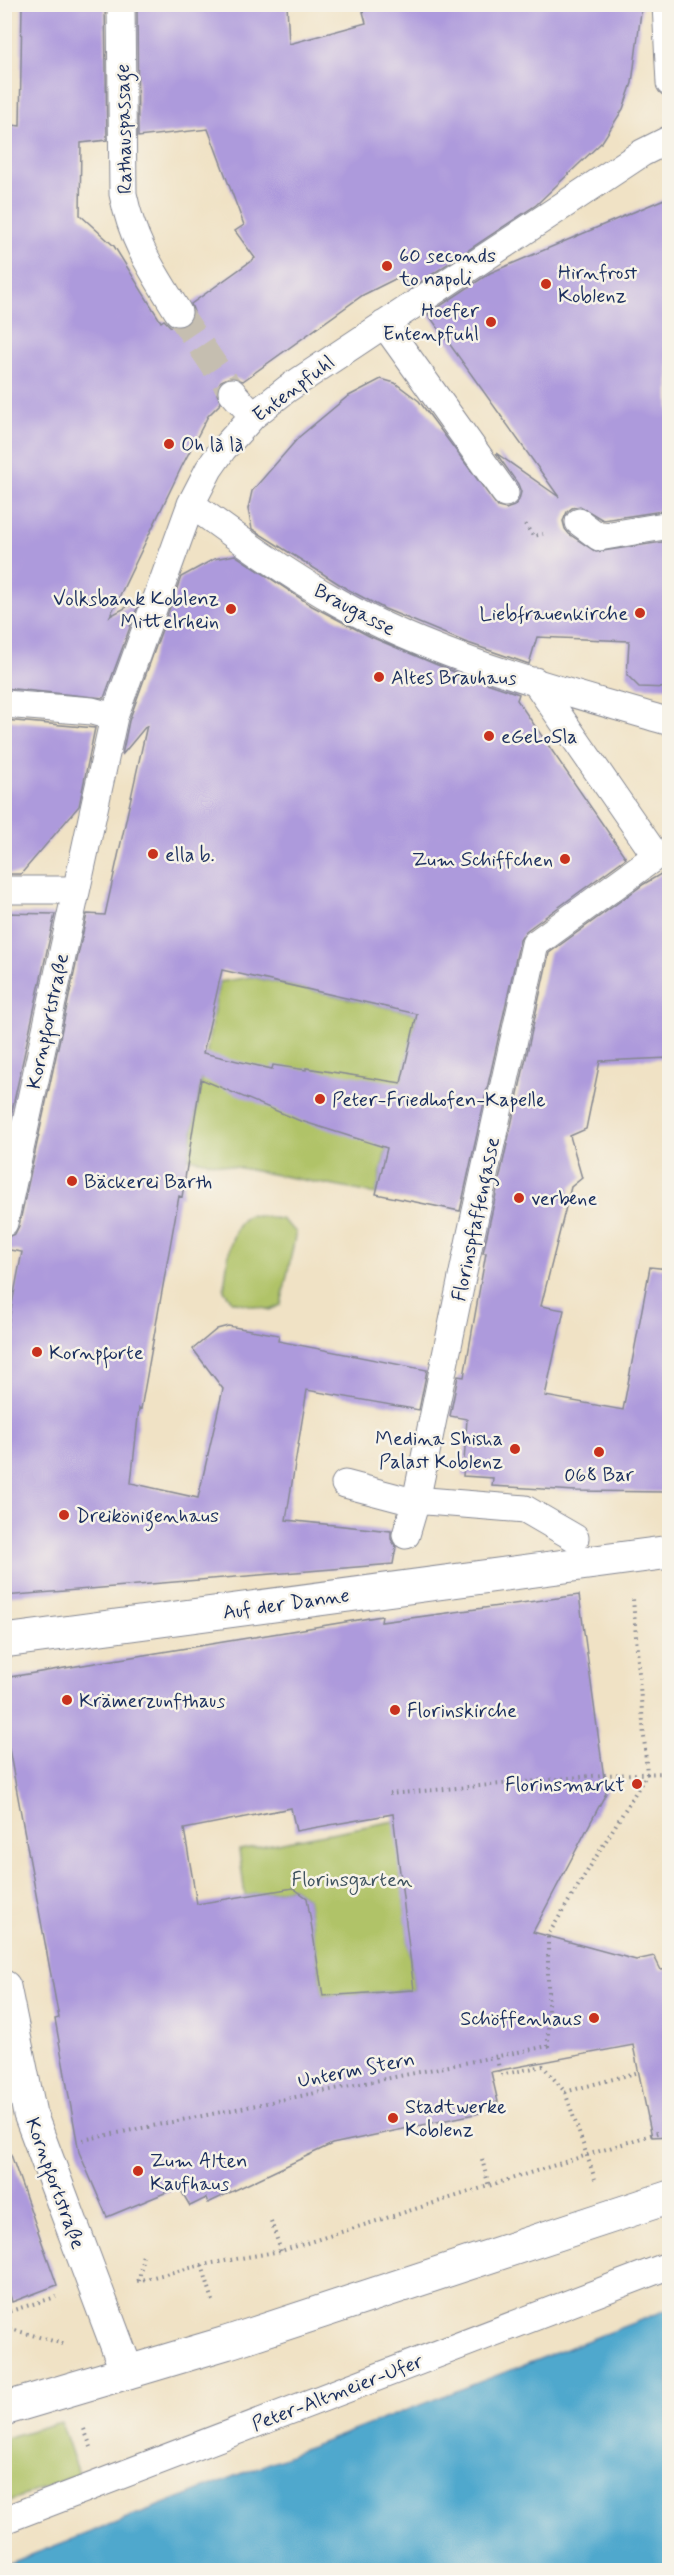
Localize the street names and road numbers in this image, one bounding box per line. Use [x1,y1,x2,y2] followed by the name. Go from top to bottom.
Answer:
[110,63,141,194] street label: Rathauspassage
[247,349,340,429] street label: Entenpfuhl
[309,578,400,644] street label: Braugasse
[21,951,78,1092] street label: Kornpfortstraße
[446,1135,509,1304] street label: Florinspfaffengasse
[221,1582,351,1627] street label: Auf der Danne
[295,2046,417,2095] street label: Unterm Stern
[16,2114,91,2254] street label: Kornpfortstraße
[248,2348,427,2438] street label: Peter-Altmeier-Ufer

